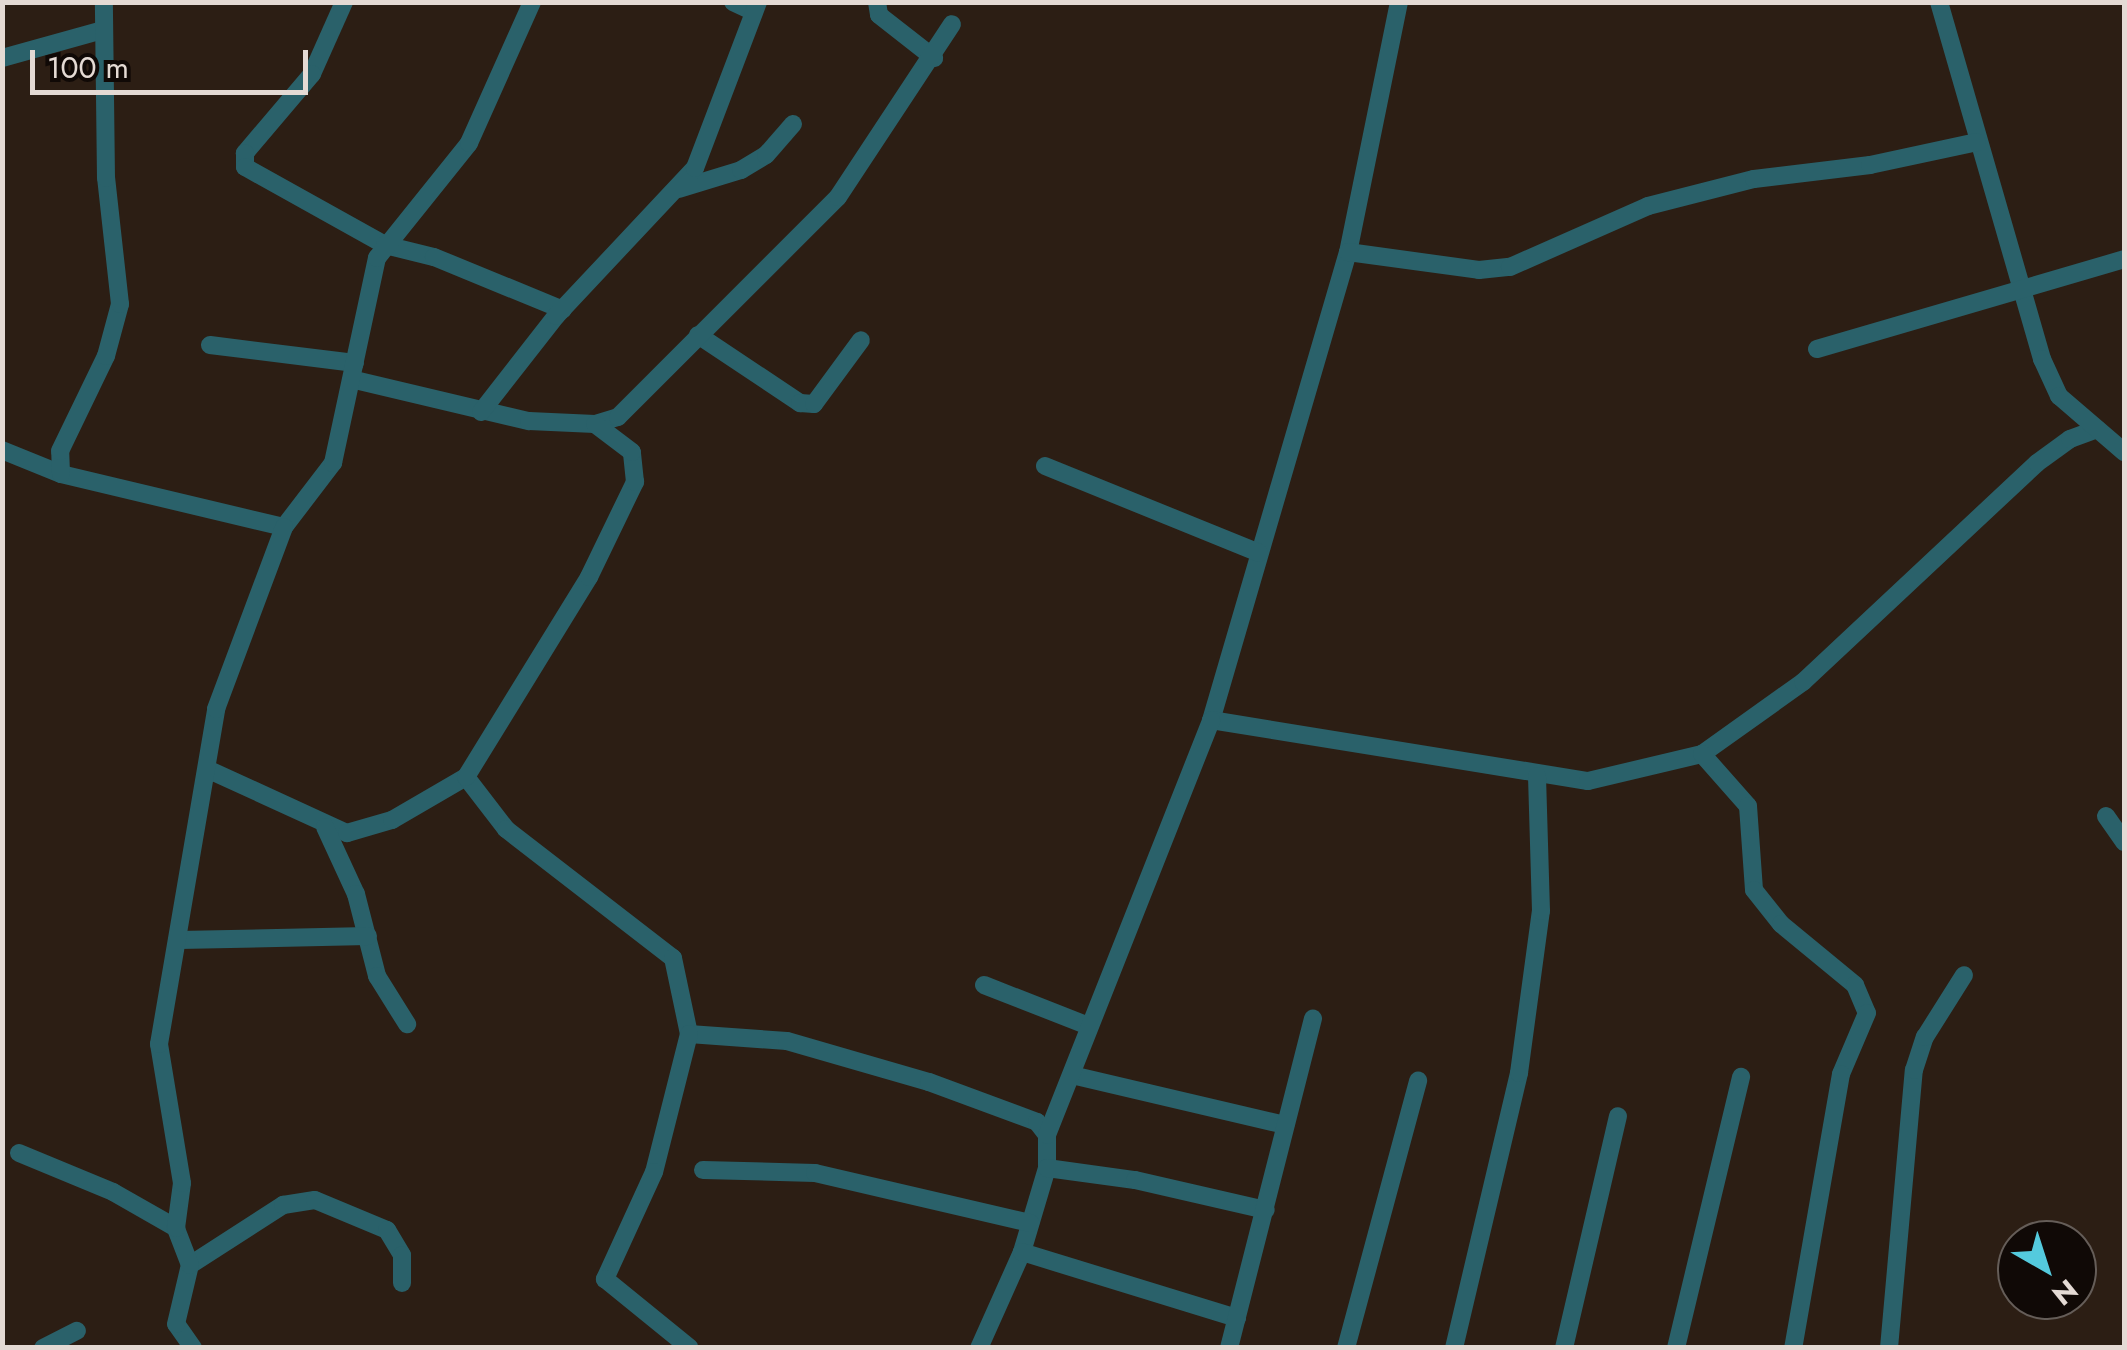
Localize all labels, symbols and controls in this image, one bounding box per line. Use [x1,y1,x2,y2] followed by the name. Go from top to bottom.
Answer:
[35,30,312,92] scale bar
[47,46,129,89] text: 100 m
[1997,1220,2097,1320] north arrow
[2043,1269,2086,1315] text: N

